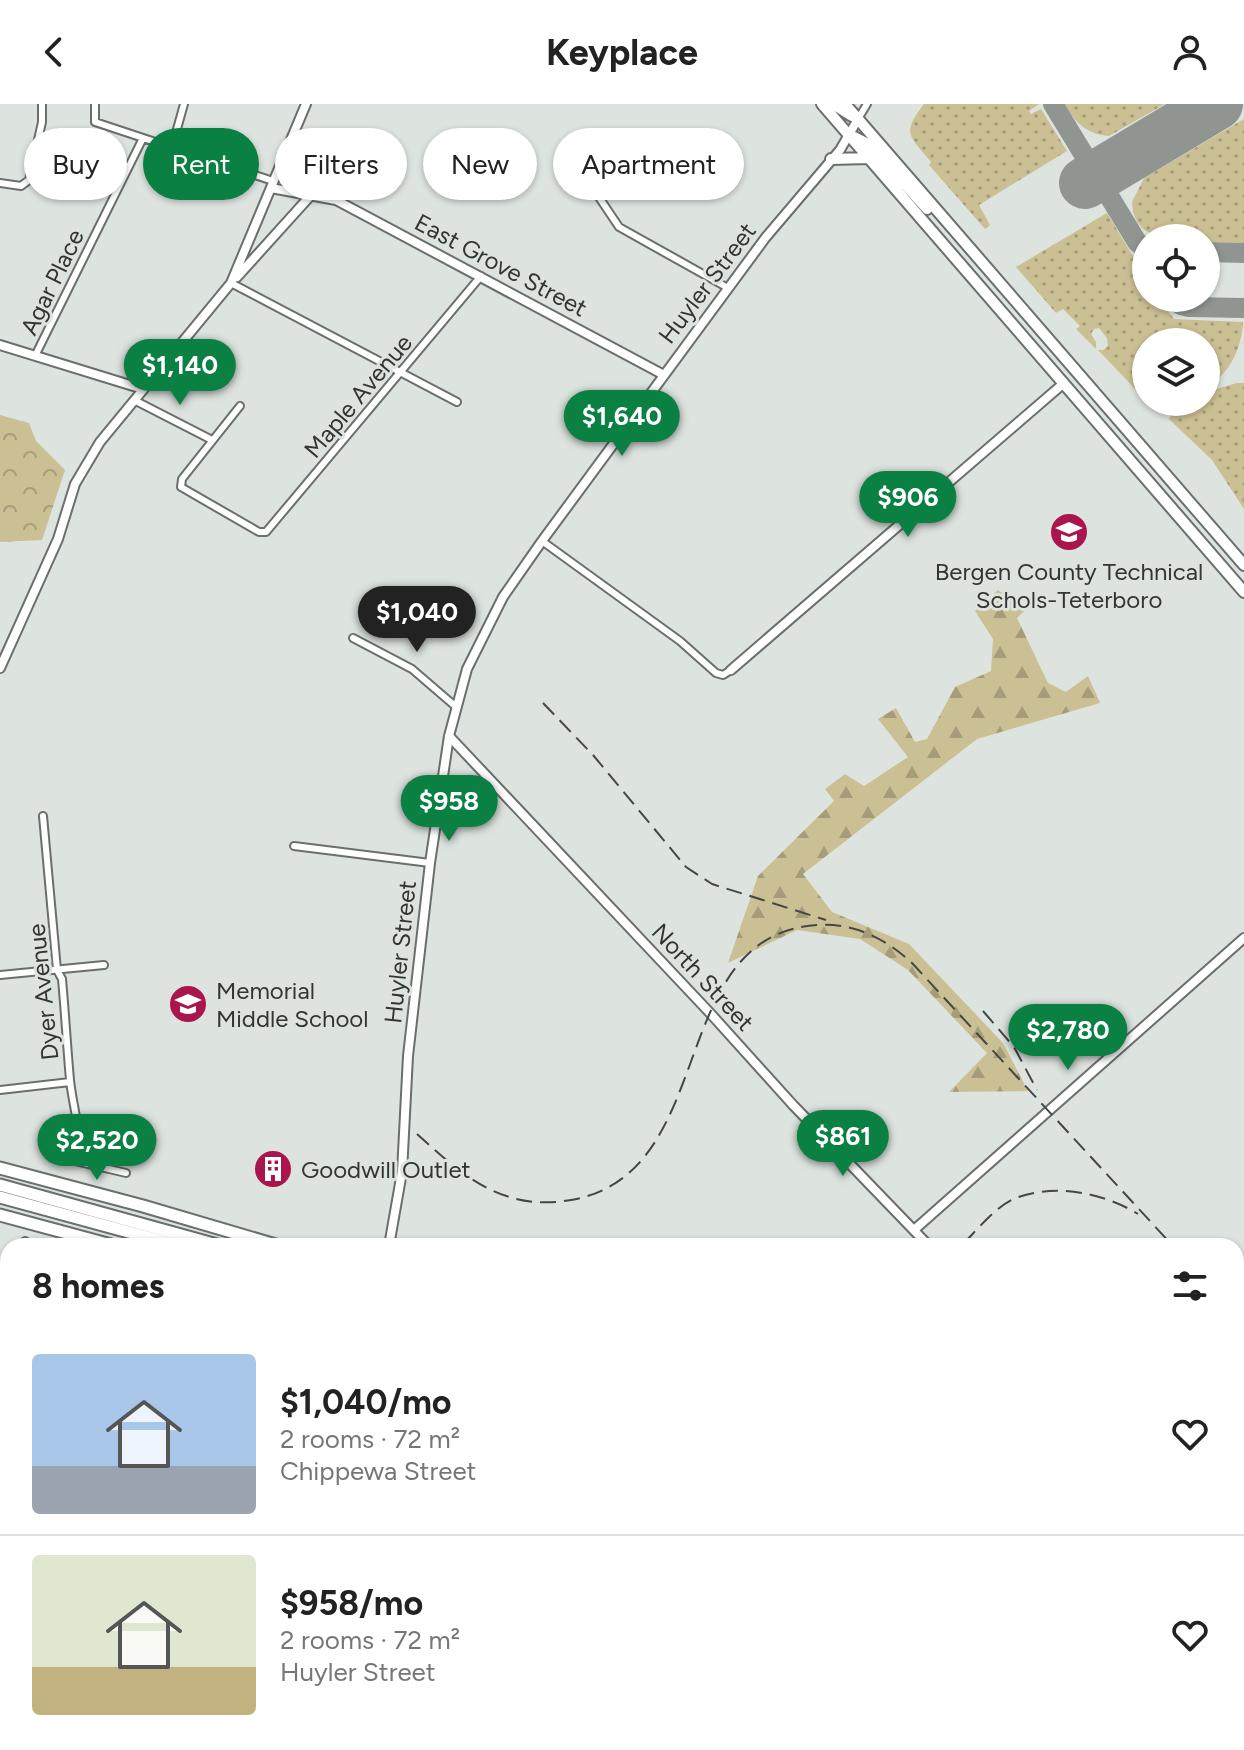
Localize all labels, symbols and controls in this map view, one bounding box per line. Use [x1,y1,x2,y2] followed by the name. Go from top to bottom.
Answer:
[32,30,76,74] icon: back
[1168,30,1212,74] icon: person
[546,31,698,74] text: Keyplace
[24,128,127,200] chip: Buy
[143,128,259,200] chip: Rent
[275,128,407,200] chip: Filters
[423,128,537,200] chip: New
[553,128,744,200] chip: Apartment
[410,207,592,323] street label: East Grove Street
[652,217,762,349] street label: Huyler Street
[14,224,90,340] street label: Agar Place
[1132,224,1220,416] map controls
[1132,224,1220,312] button: locate
[298,328,418,464] street label: Maple Avenue
[1132,328,1220,416] button: layers
[115,339,245,407] pin: $1,140
[142,349,218,381] text: $1,140
[557,390,687,458] pin: $1,640
[582,400,662,432] text: $1,640
[861,471,955,539] pin: $906
[877,481,939,513] text: $906
[1048,511,1090,553] school or university icon: Bergen County Technical Schols-Teterboro
[935,557,1203,614] place label: Bergen County Technical Schols-Teterboro
[352,586,482,654] pin: $1,040
[376,596,458,628] text: $1,040
[402,775,496,843] pin: $958
[419,785,479,817] text: $958
[378,879,422,1025] street label: Huyler Street
[646,917,760,1037] street label: North Street
[21,922,65,1062] street label: Dyer Avenue
[216,976,369,1033] place label: Memorial Middle School
[167,983,209,1025] school or university icon: Memorial Middle School
[1003,1004,1133,1072] pin: $2,780
[1026,1014,1110,1046] text: $2,780
[796,1110,890,1178] pin: $861
[32,1114,162,1182] pin: $2,520
[815,1120,871,1152] text: $861
[55,1124,139,1156] text: $2,520
[252,1148,294,1190] building icon: Goodwill Outlet
[301,1155,471,1184] place label: Goodwill Outlet
[1168,1264,1212,1308] icon: filters
[32,1266,164,1307] text: 8 homes
[280,1382,452,1423] text: $1,040/mo
[96,1386,192,1482] icon: home
[1168,1412,1212,1456] icon: heart
[280,1423,460,1455] text: 2 rooms · 72 m²
[280,1455,476,1487] text: Chippewa Street
[280,1583,423,1624] text: $958/mo
[96,1587,192,1683] icon: home
[1168,1613,1212,1657] icon: heart
[280,1624,460,1656] text: 2 rooms · 72 m²
[280,1656,436,1688] text: Huyler Street

